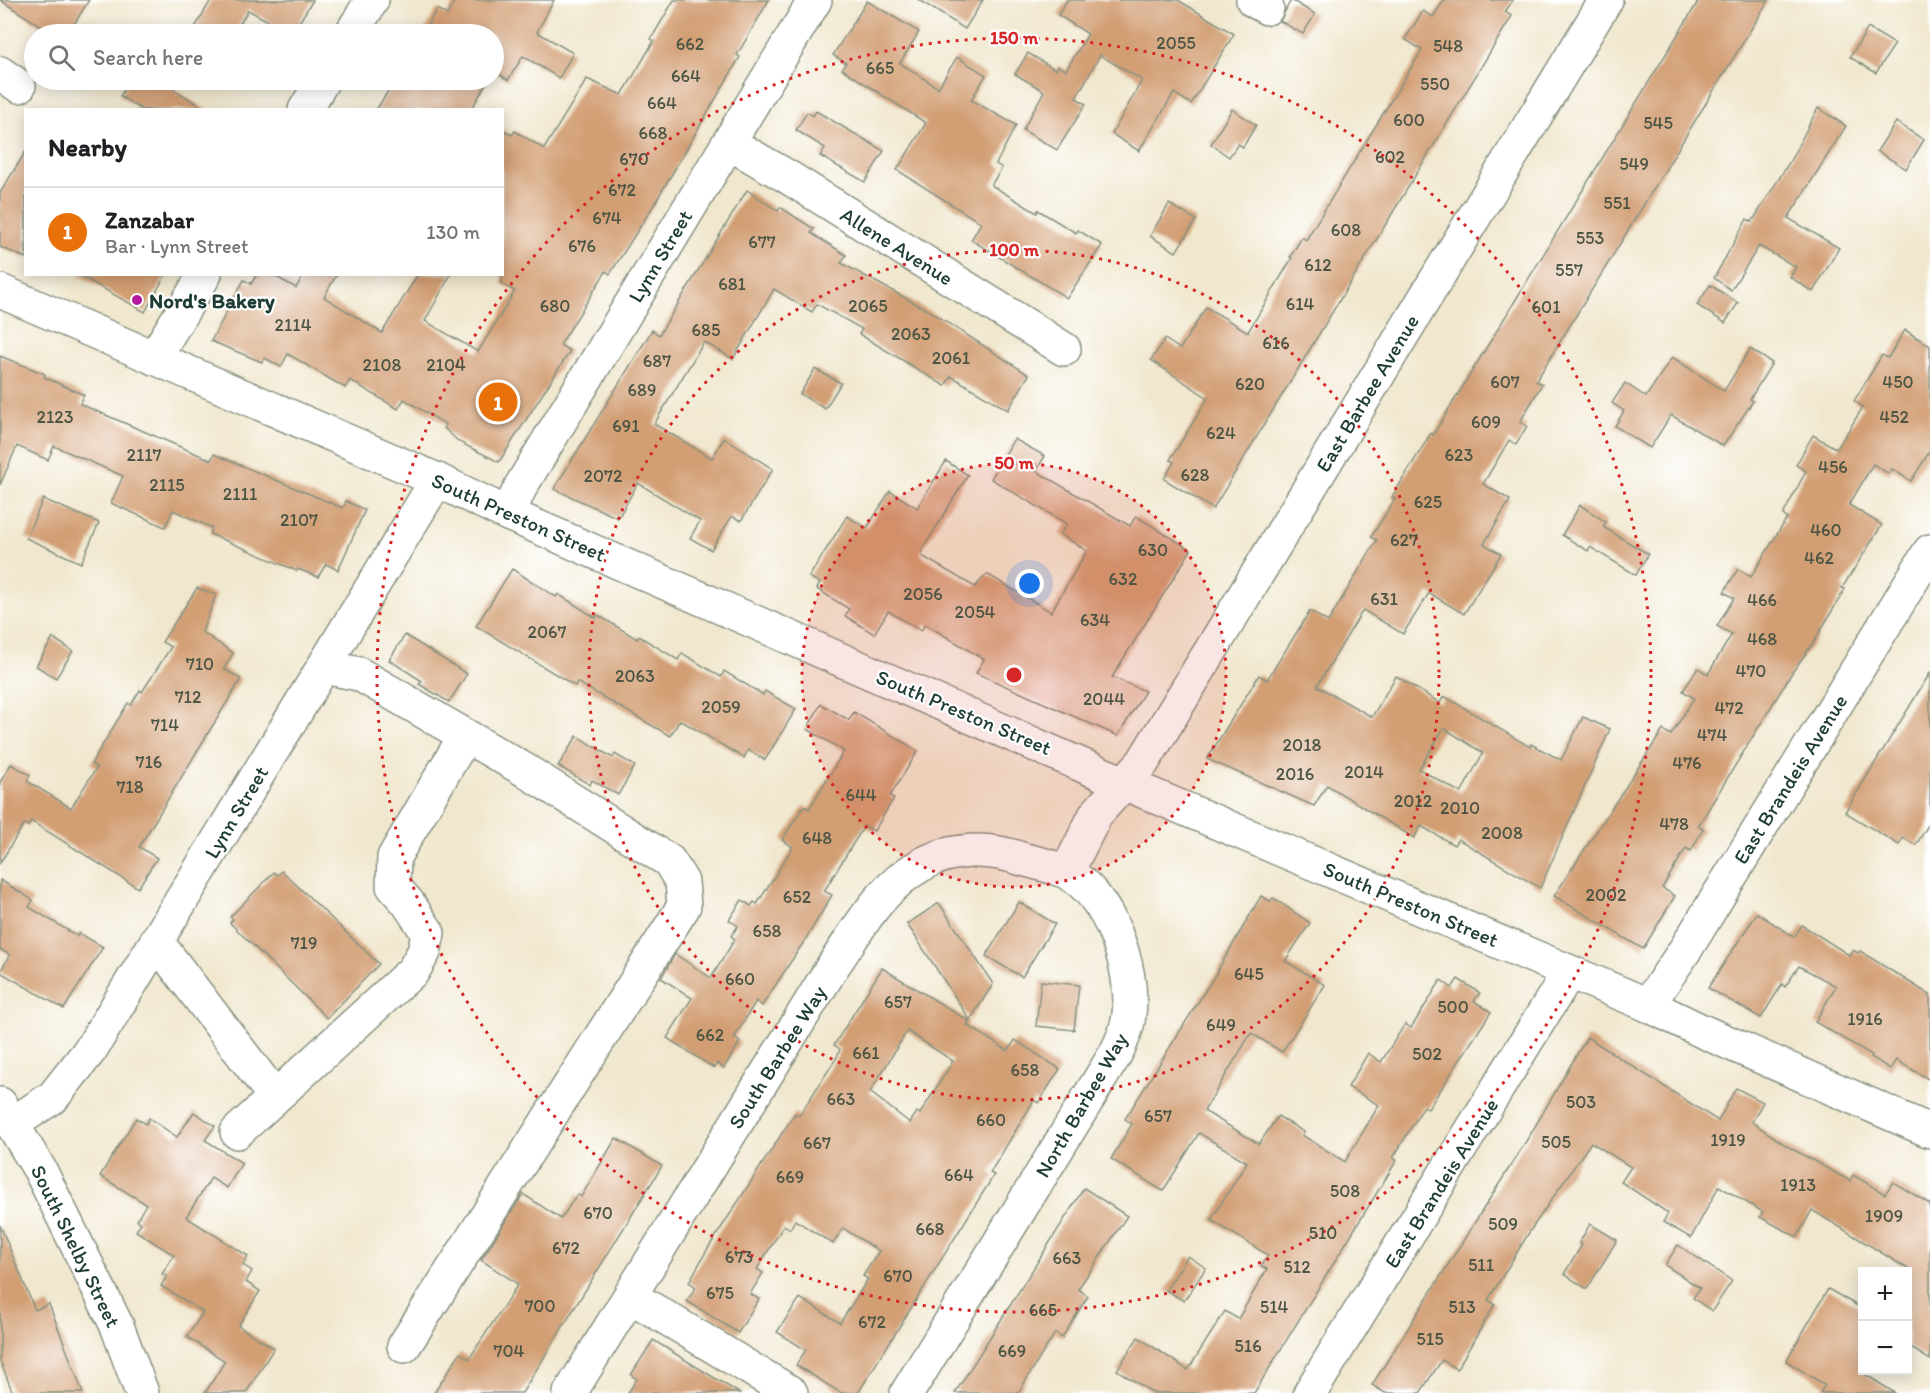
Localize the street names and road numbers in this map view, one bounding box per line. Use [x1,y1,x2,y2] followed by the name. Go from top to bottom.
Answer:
[836,202,958,290] street label: Allene Avenue
[623,205,697,307] street label: Lynn Street
[1310,310,1424,476] street label: East Barbee Avenue
[428,467,610,567] street label: South Preston Street
[873,664,1056,760] street label: South Preston Street
[1728,690,1852,868] street label: East Brandeis Avenue
[199,761,273,863] street label: Lynn Street
[1320,856,1503,952] street label: South Preston Street
[723,981,831,1133] street label: South Barbee Way
[1029,1028,1133,1182] street label: North Barbee Way
[1379,1094,1503,1272] street label: East Brandeis Avenue
[26,1161,126,1331] street label: South Shelby Street

